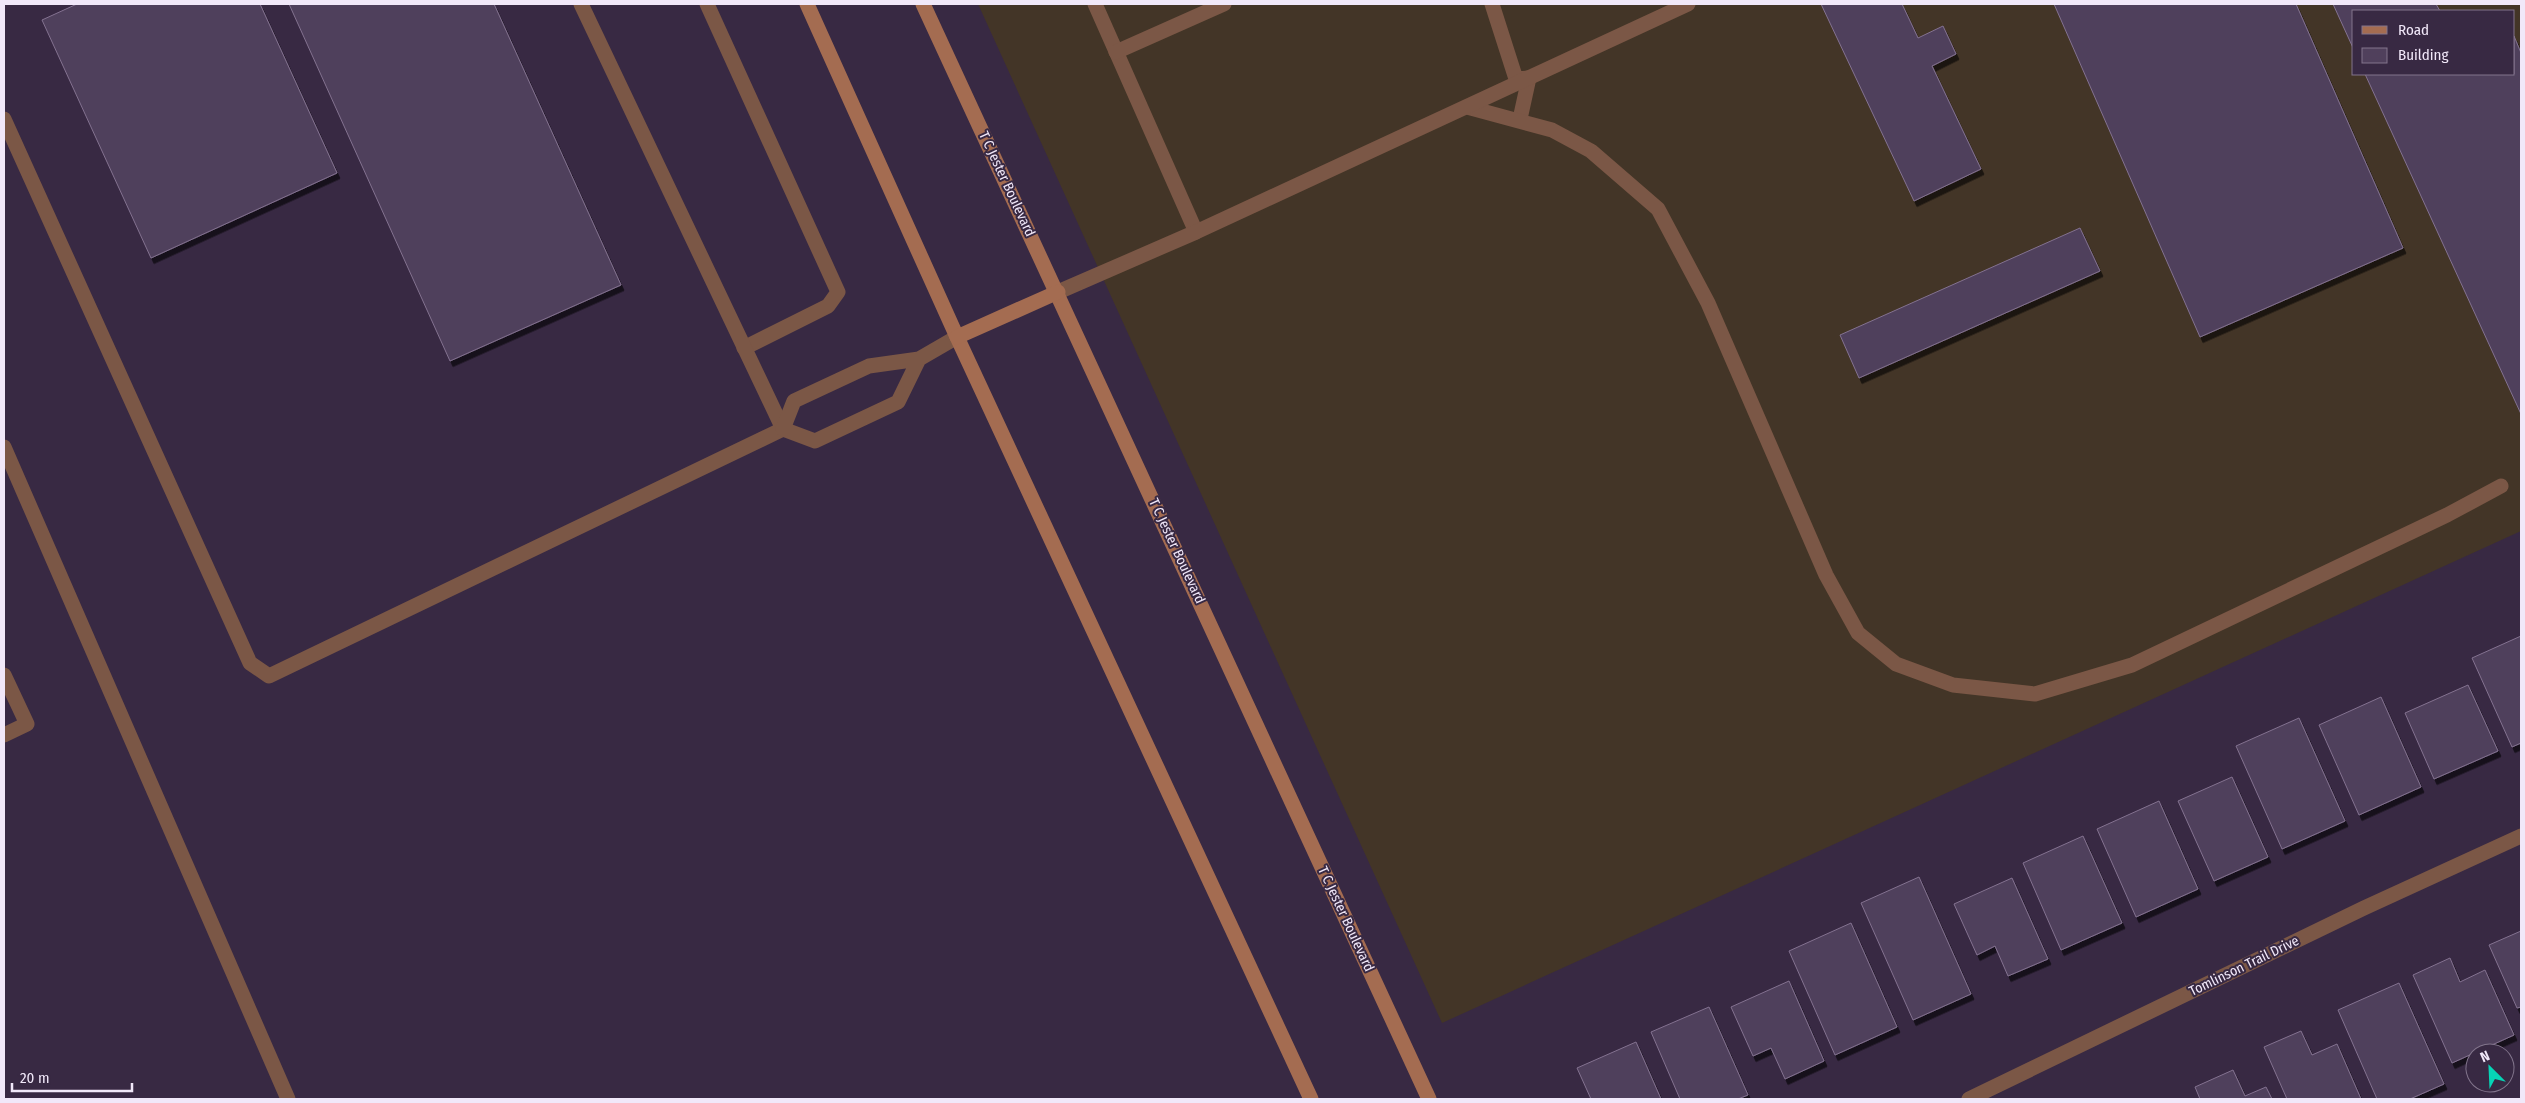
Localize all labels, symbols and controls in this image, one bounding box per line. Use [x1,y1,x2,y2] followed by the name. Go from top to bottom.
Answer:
[2352,10,2515,75] legend
[2398,21,2429,39] text: Road
[2398,46,2449,64] text: Building
[975,129,1039,239] street label: T C Jester Boulevard
[1145,496,1209,606] street label: T C Jester Boulevard
[1314,864,1378,974] street label: T C Jester Boulevard
[2186,932,2302,1000] street label: Tomlinson Trail Drive
[2465,1043,2515,1093] north arrow
[2478,1047,2492,1066] text: N
[12,1060,132,1092] scale bar
[20,1069,50,1087] text: 20 m

